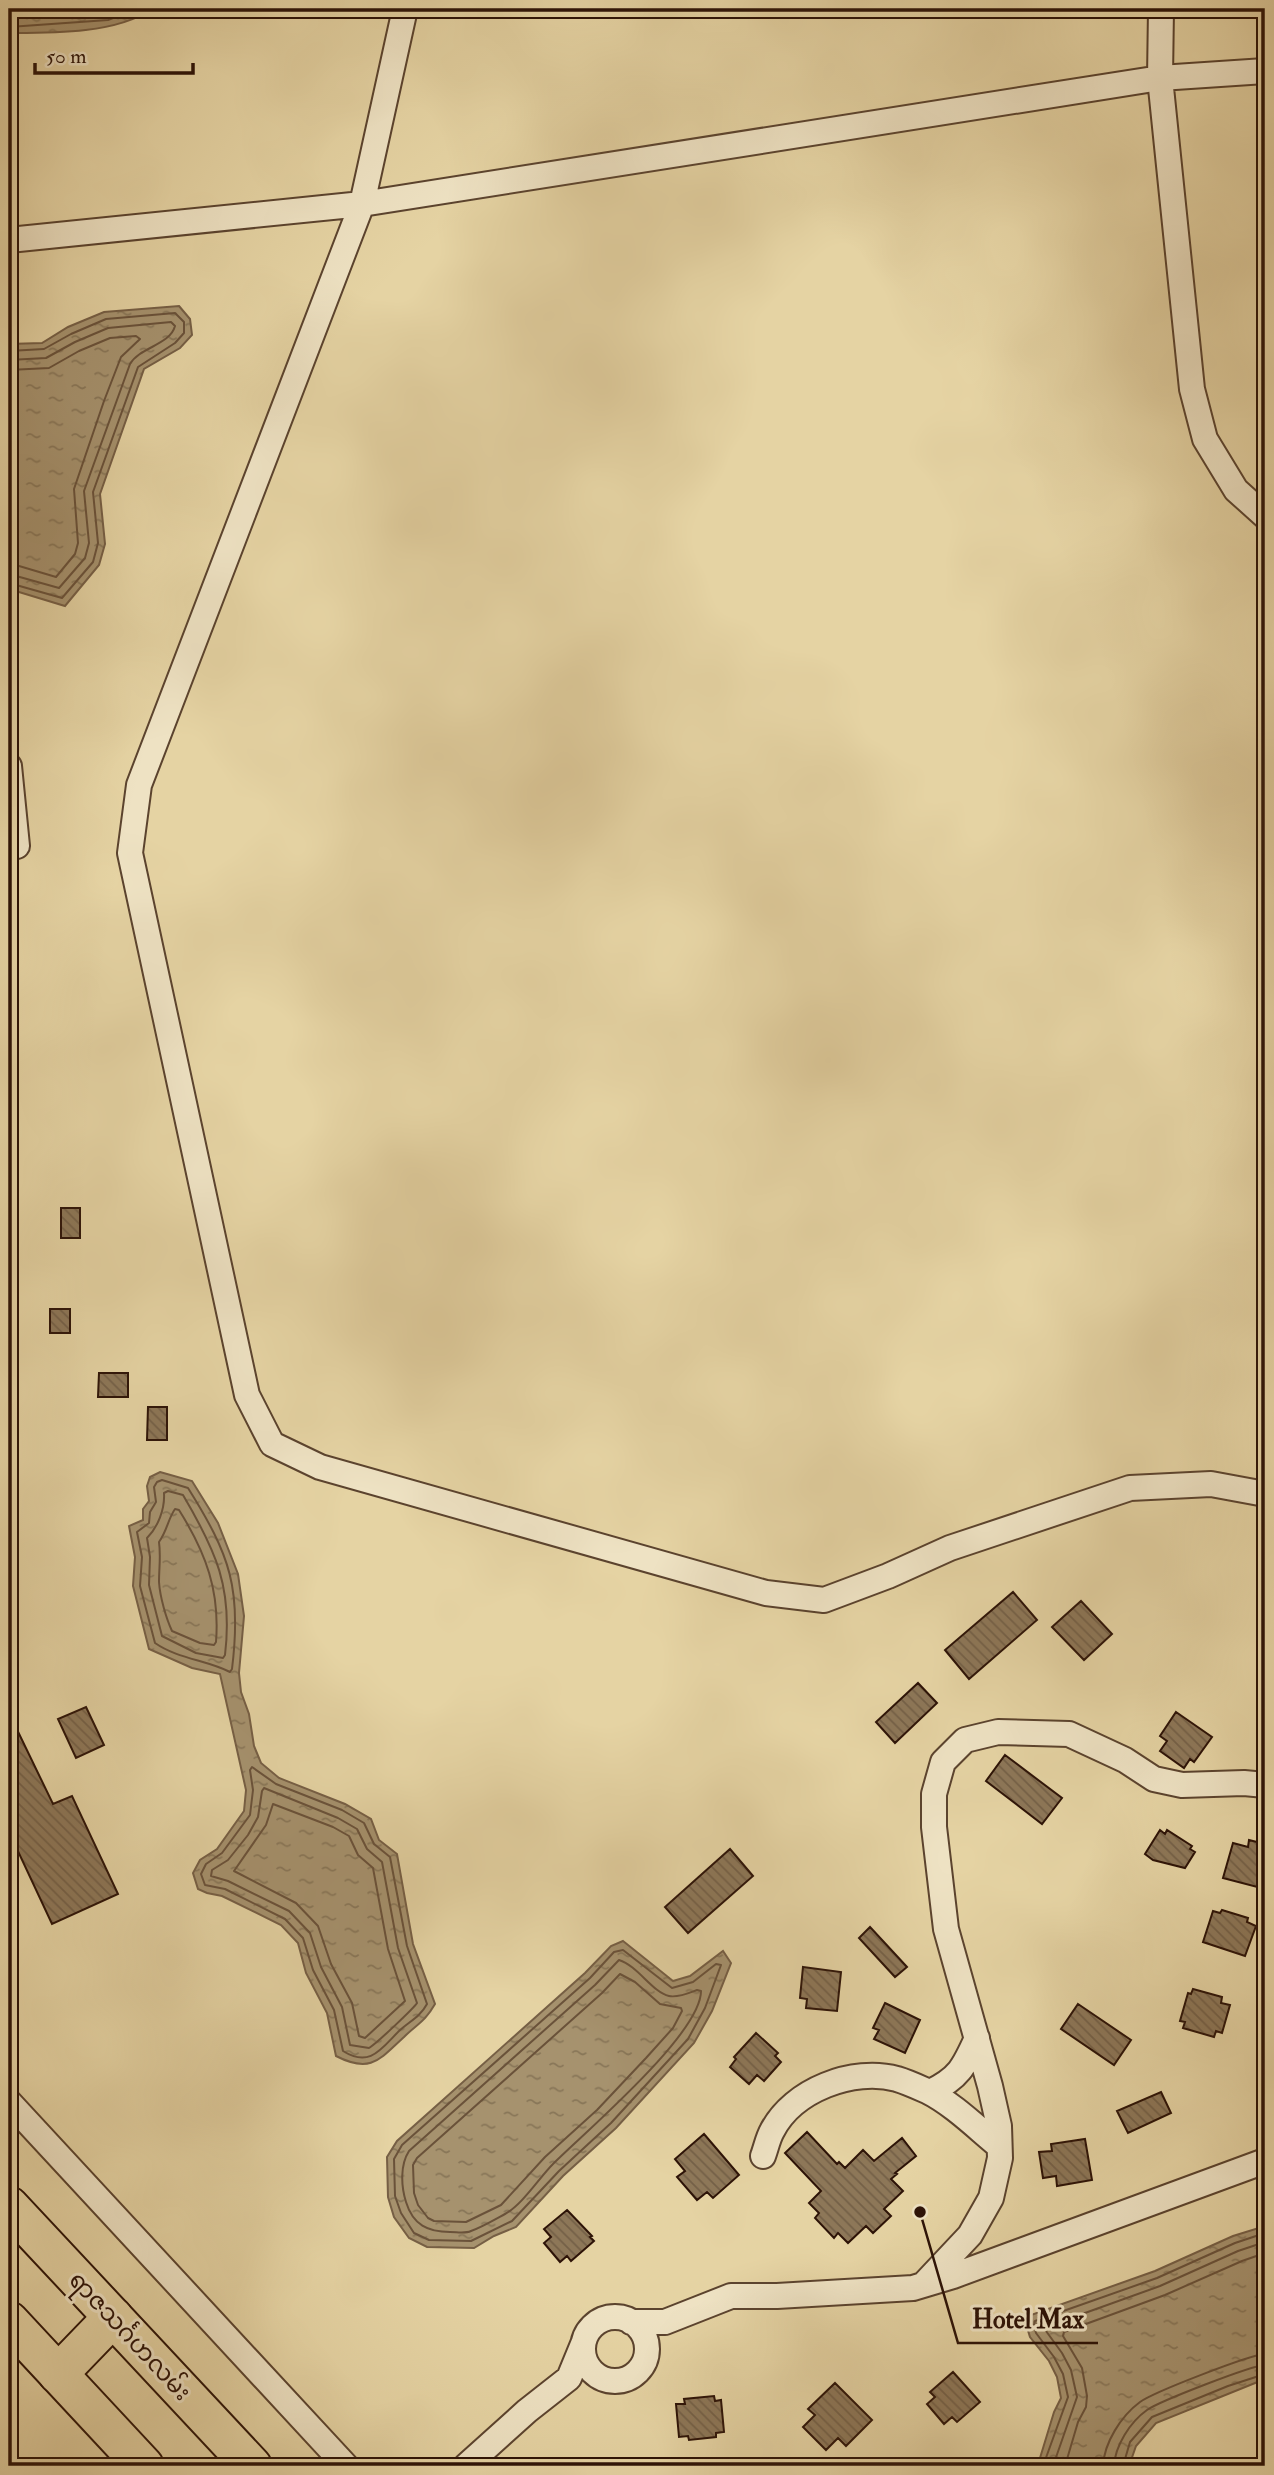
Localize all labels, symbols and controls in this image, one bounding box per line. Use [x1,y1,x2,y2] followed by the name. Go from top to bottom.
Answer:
[35,32,192,76] scale bar
[46,43,87,70] text: 50 m
[60,2265,198,2409] street label: ရာဇသင်္ဂဟလမ်း
[958,2296,1098,2343] callout: Hotel Max
[972,2304,1085,2336] text: Hotel Max

